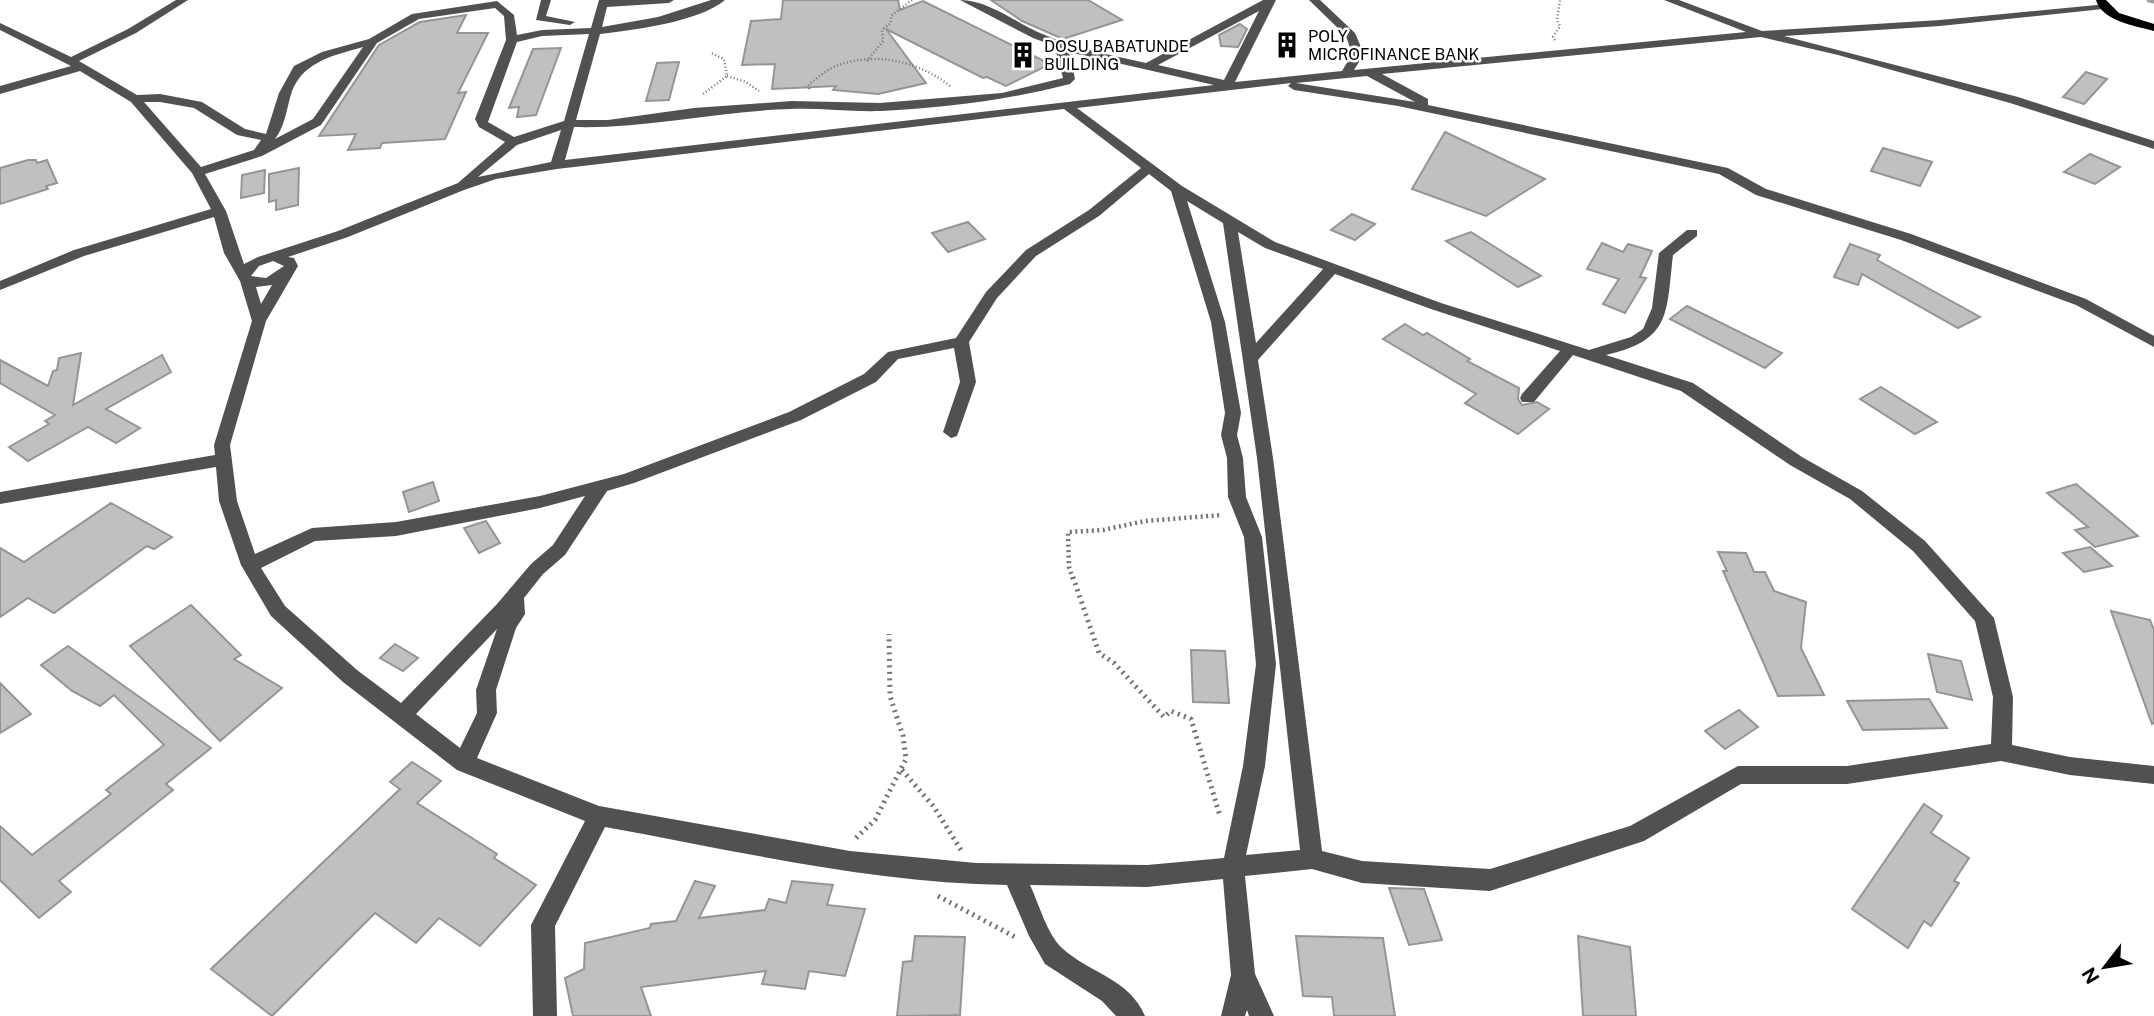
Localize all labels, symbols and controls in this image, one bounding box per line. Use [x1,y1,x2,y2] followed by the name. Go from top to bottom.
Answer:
[1308,27,1480,64] place label: POLY MICROFINANCE BANK
[1272,30,1302,60] building icon: POLY MICROFINANCE BANK
[1044,37,1189,74] place label: DOSU BABATUNDE BUILDING
[1008,40,1038,70] building icon: DOSU BABATUNDE BUILDING
[2070,932,2140,1002] north arrow
[2077,964,2104,988] text: N

